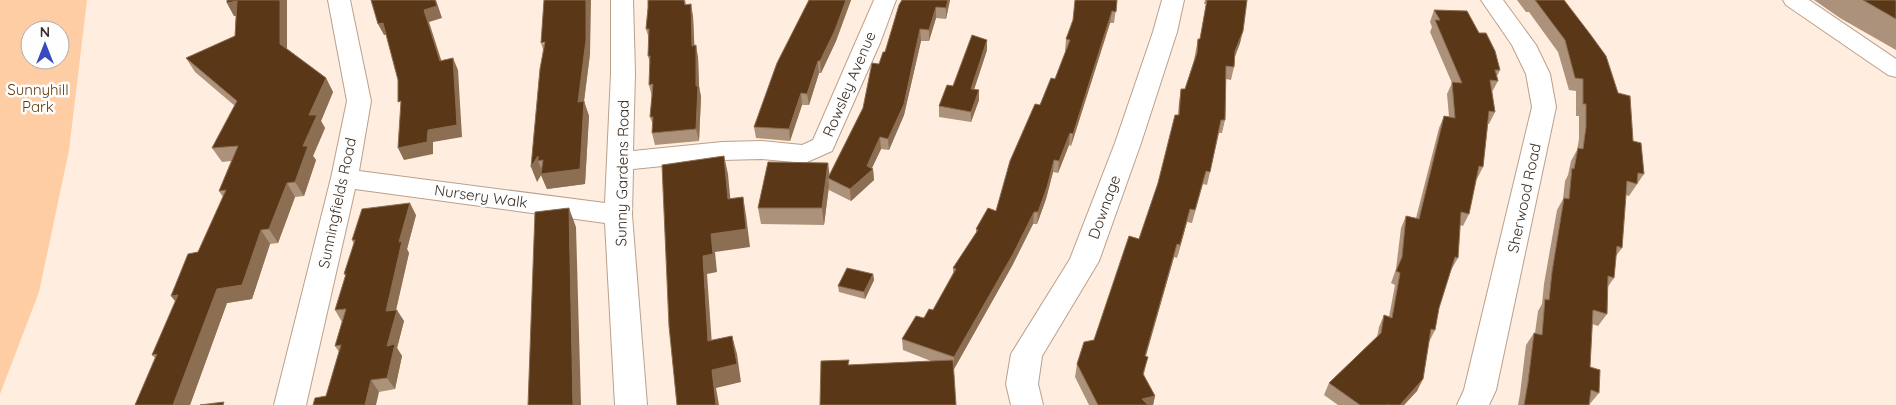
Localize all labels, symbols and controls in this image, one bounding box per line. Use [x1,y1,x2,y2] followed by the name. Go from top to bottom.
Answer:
[20,20,70,70] north arrow
[40,23,50,41] text: N
[818,28,880,140] street label: Rowsley Avenue
[7,80,69,116] park label: Sunnyhill Park
[611,100,633,246] street label: Sunny Gardens Road
[314,136,360,270] street label: Sunningfields Road
[1503,141,1545,255] street label: Sherwood Road
[1084,172,1124,242] street label: Downage
[433,180,529,212] street label: Nursery Walk

